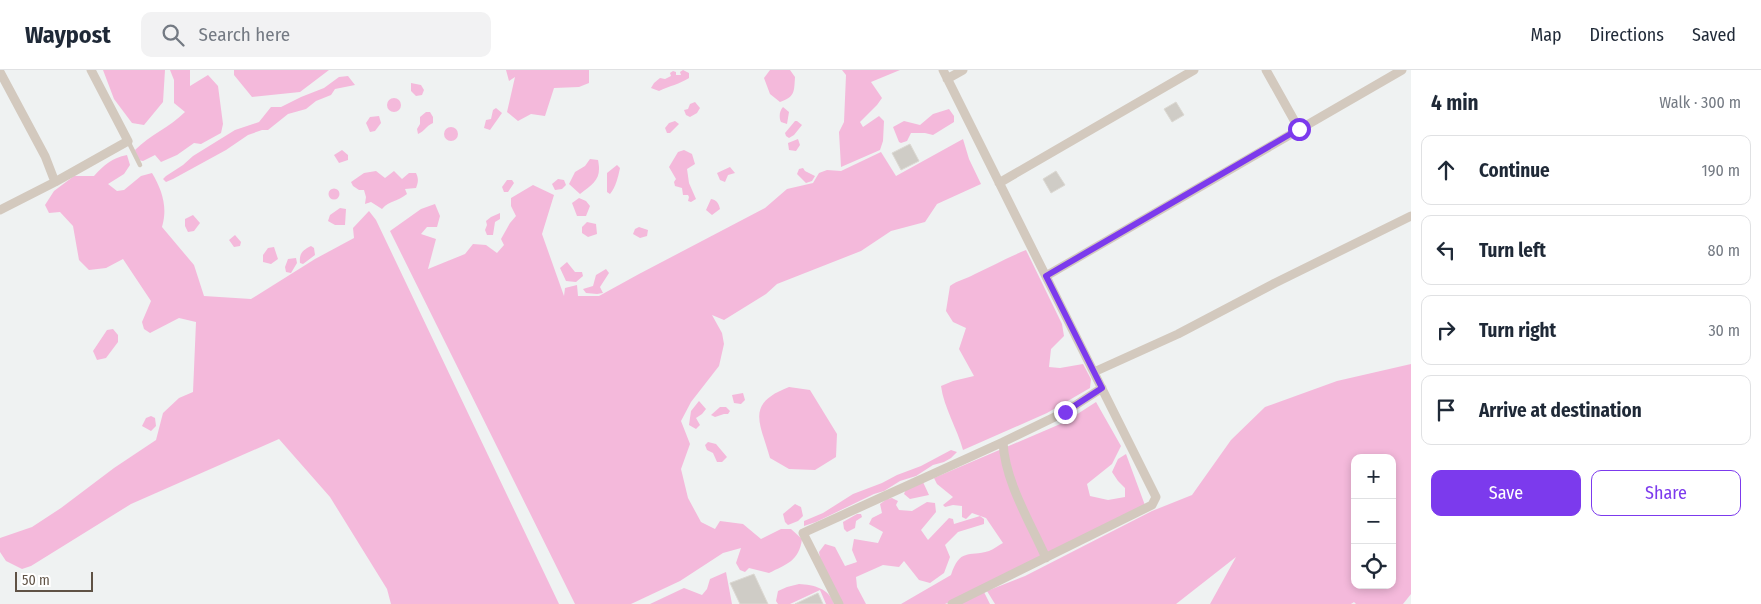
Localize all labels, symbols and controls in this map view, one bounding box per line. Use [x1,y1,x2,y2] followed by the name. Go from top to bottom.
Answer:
[141,12,491,57] search box
[25,21,111,49] text: Waypost
[159,21,187,49] icon: search
[199,23,290,46] text: Search here
[1530,24,1562,46] text: Map
[1590,24,1664,46] text: Directions
[1692,24,1736,46] text: Saved
[1431,90,1479,116] text: 4 min
[1659,93,1741,112] text: Walk · 300 m
[1288,118,1311,141] route start
[1432,156,1460,184] icon: ahead
[1479,159,1550,182] text: Continue
[1702,161,1740,180] text: 190 m
[1432,236,1460,264] icon: left
[1479,239,1546,262] text: Turn left
[1708,241,1740,260] text: 80 m
[1432,316,1460,344] icon: right
[1479,319,1556,342] text: Turn right
[1708,321,1740,340] text: 30 m
[1432,396,1460,424] icon: arrive
[1479,399,1642,422] text: Arrive at destination
[1054,401,1077,424] route end
[1351,454,1396,589] map controls
[1351,454,1396,499] button: +
[1431,470,1581,516] button: Save
[1591,470,1741,516] button: Share
[1351,499,1396,544] button: −
[1351,544,1396,589] button: locate
[15,569,92,592] scale bar
[22,572,50,589] text: 50 m

